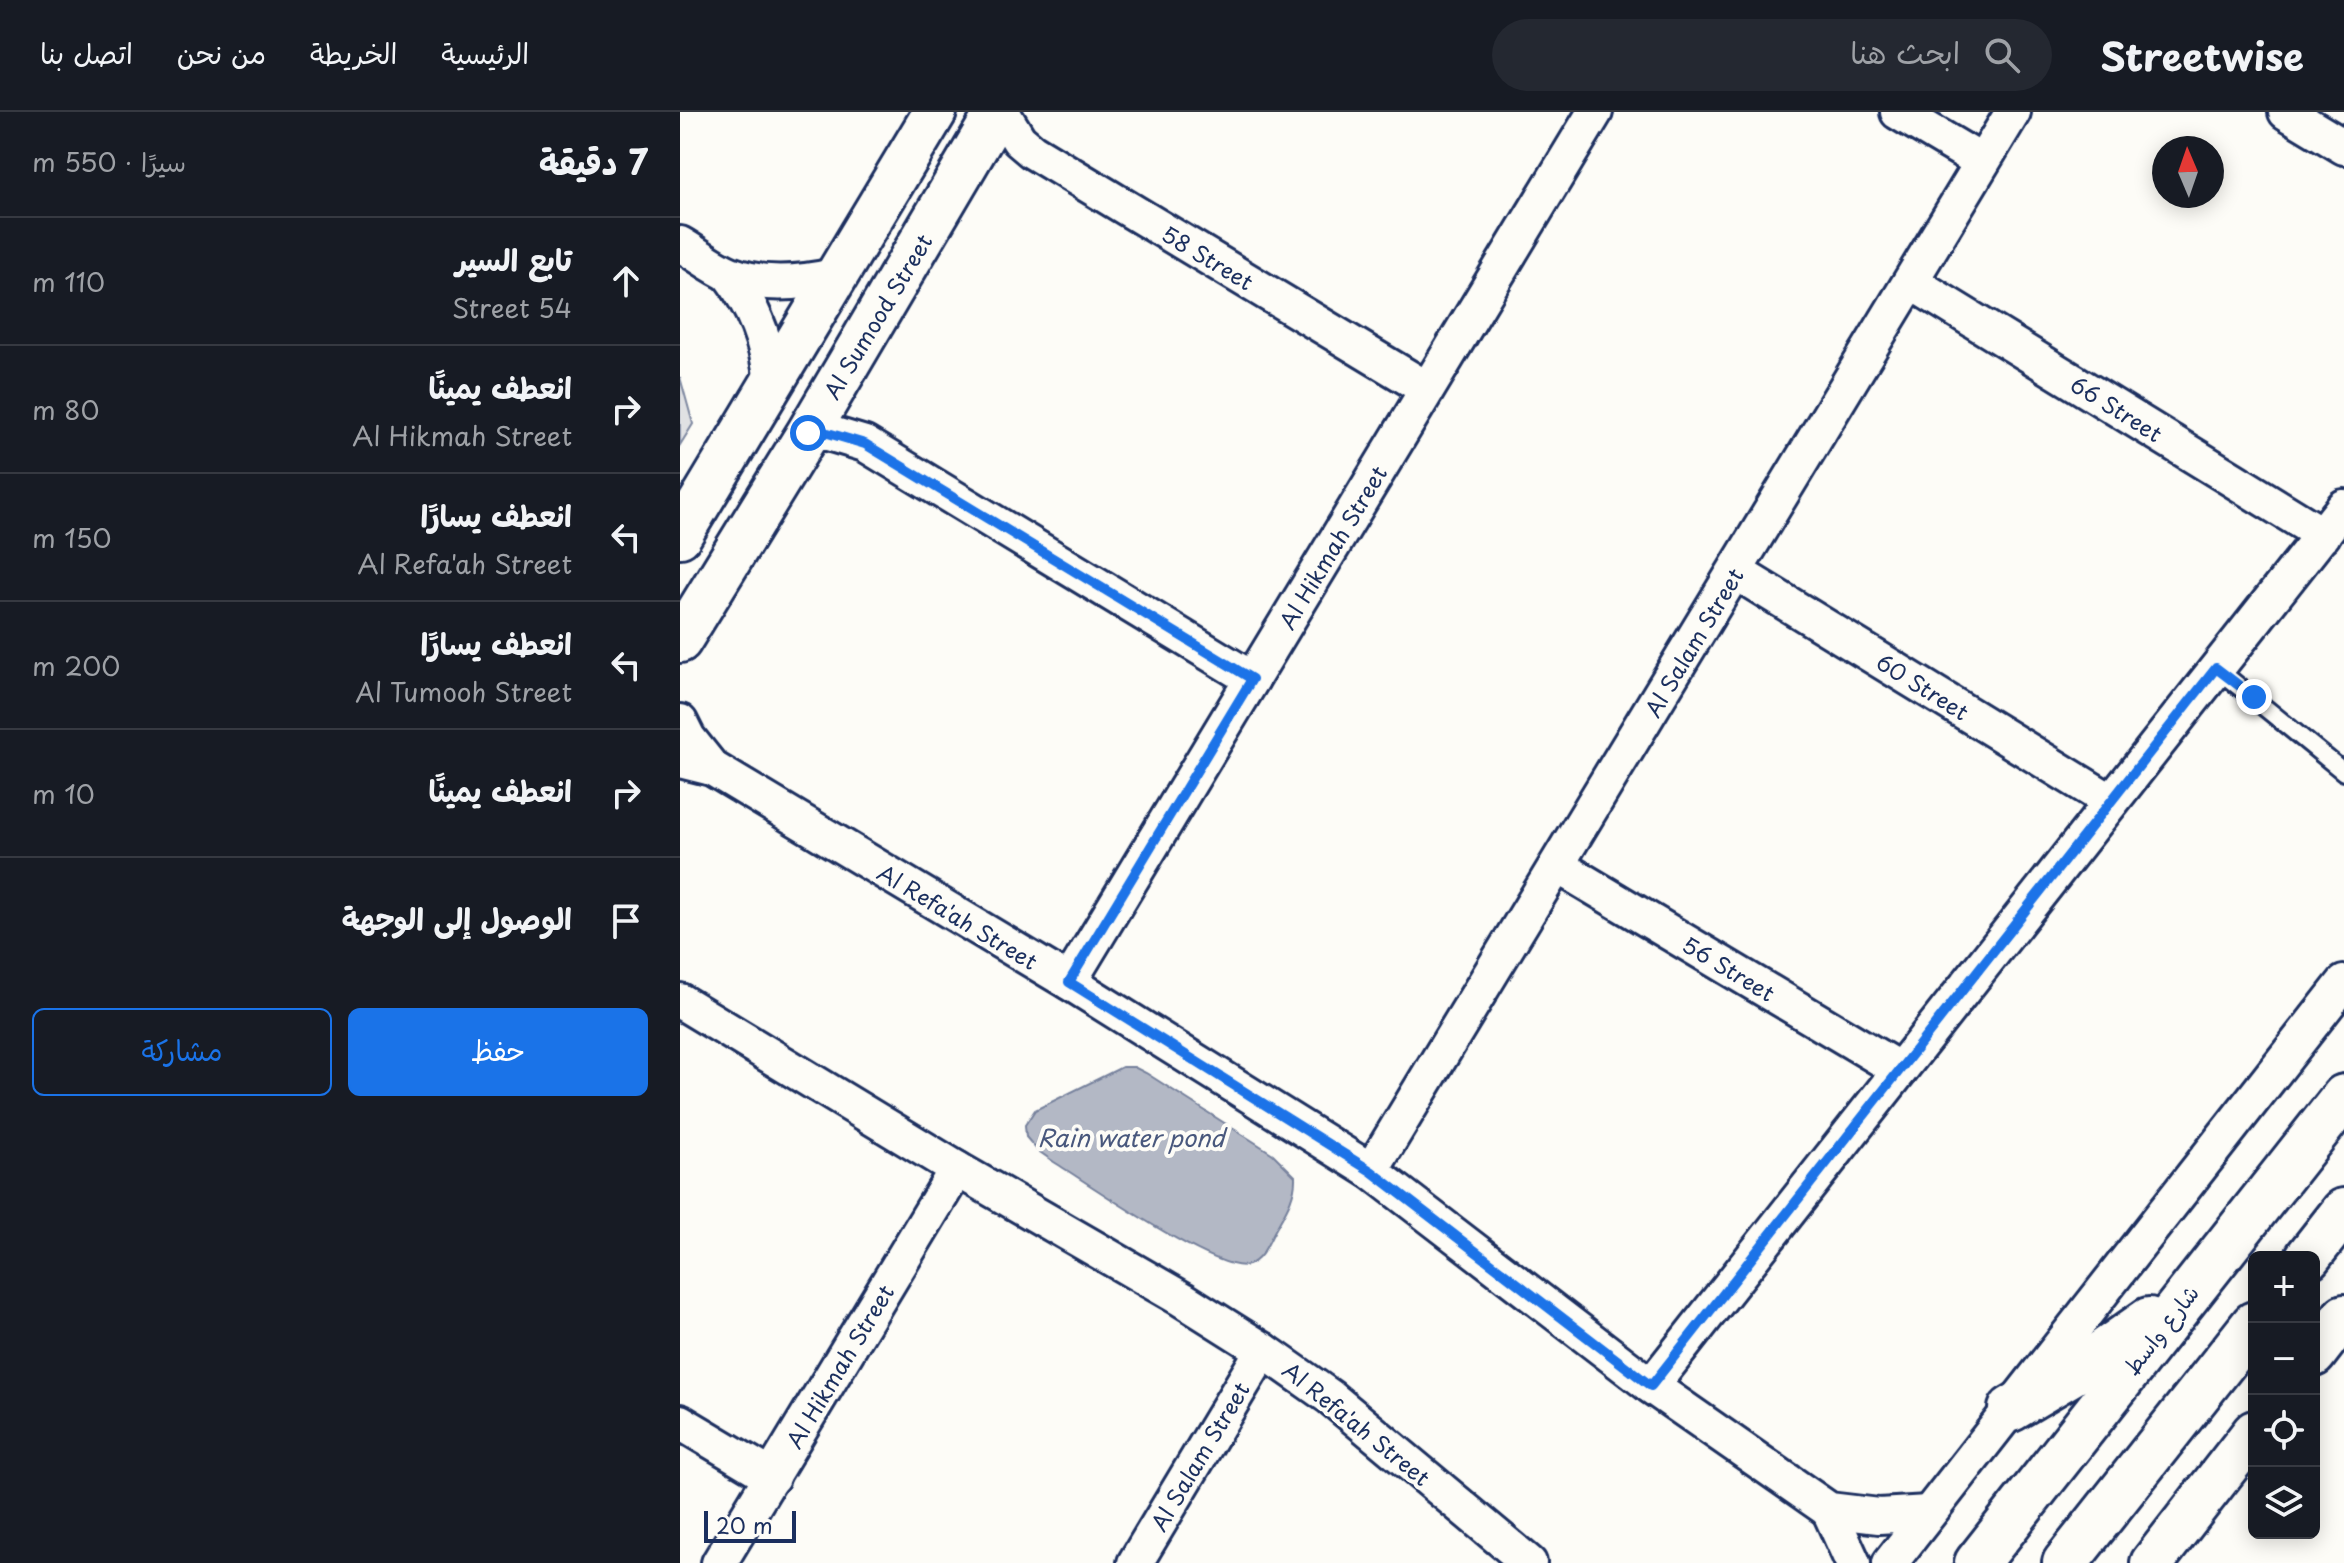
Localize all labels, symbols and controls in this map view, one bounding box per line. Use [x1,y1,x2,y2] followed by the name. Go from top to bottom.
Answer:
[1492,19,2052,91] search box
[2100,27,2304,84] text: Streetwise
[1850,29,1960,74] text: ابحث هنا
[40,31,133,74] text: اتصل بنا
[177,31,266,74] text: من نحن
[310,31,397,74] text: الخريطة
[441,31,529,74] text: الرئيسية
[1980,33,2024,77] icon: search
[539,135,648,187] text: 7 دقيقة
[2152,136,2224,208] north arrow
[32,142,186,181] text: سيرًا · 550 m
[1156,217,1260,297] street label: 58 Street
[815,227,939,405] street label: Al Sumood Street
[455,236,572,281] text: تابع السير
[604,259,648,303] icon: ahead
[32,262,105,301] text: 110 m
[452,288,572,327] text: 54 Street
[428,364,572,409] text: انعطف يمينًا
[2065,367,2169,449] street label: 66 Street
[604,387,648,431] icon: right
[32,390,99,429] text: 80 m
[790,415,826,451] route start
[352,416,572,455] text: Al Hikmah Street
[1270,459,1394,635] street label: Al Hikmah Street
[421,492,572,537] text: انعطف يسارًا
[604,515,648,559] icon: left
[32,518,111,557] text: 150 m
[358,544,572,583] text: Al Refa'ah Street
[1635,561,1751,723] street label: Al Salam Street
[421,620,572,665] text: انعطف يسارًا
[604,643,648,687] icon: left
[1870,645,1976,727] street label: 60 Street
[32,646,120,685] text: 200 m
[355,672,572,711] text: Al Tumooh Street
[2236,679,2272,715] route end
[428,767,572,812] text: انعطف يمينًا
[604,771,648,815] icon: right
[32,774,95,813] text: 10 m
[872,855,1044,977] street label: Al Refa'ah Street
[342,895,572,940] text: الوصول إلى الوجهة
[604,899,648,943] icon: arrive
[1676,927,1782,1009] street label: 56 Street
[32,1008,332,1096] button: مشاركة
[348,1008,648,1096] button: حفظ
[1037,1119,1228,1155] water label: Rain water pond
[2248,1251,2320,1539] map controls
[2248,1251,2320,1323] button: +
[2114,1277,2206,1382] street label: شارع واسط
[777,1278,901,1454] street label: Al Hikmah Street
[2248,1323,2320,1395] button: −
[1276,1353,1438,1493] street label: Al Refa'ah Street
[1141,1375,1257,1537] street label: Al Salam Street
[2248,1395,2320,1467] button: locate
[2248,1467,2320,1539] button: layers
[704,1507,796,1543] scale bar
[716,1508,773,1541] text: 20 m

